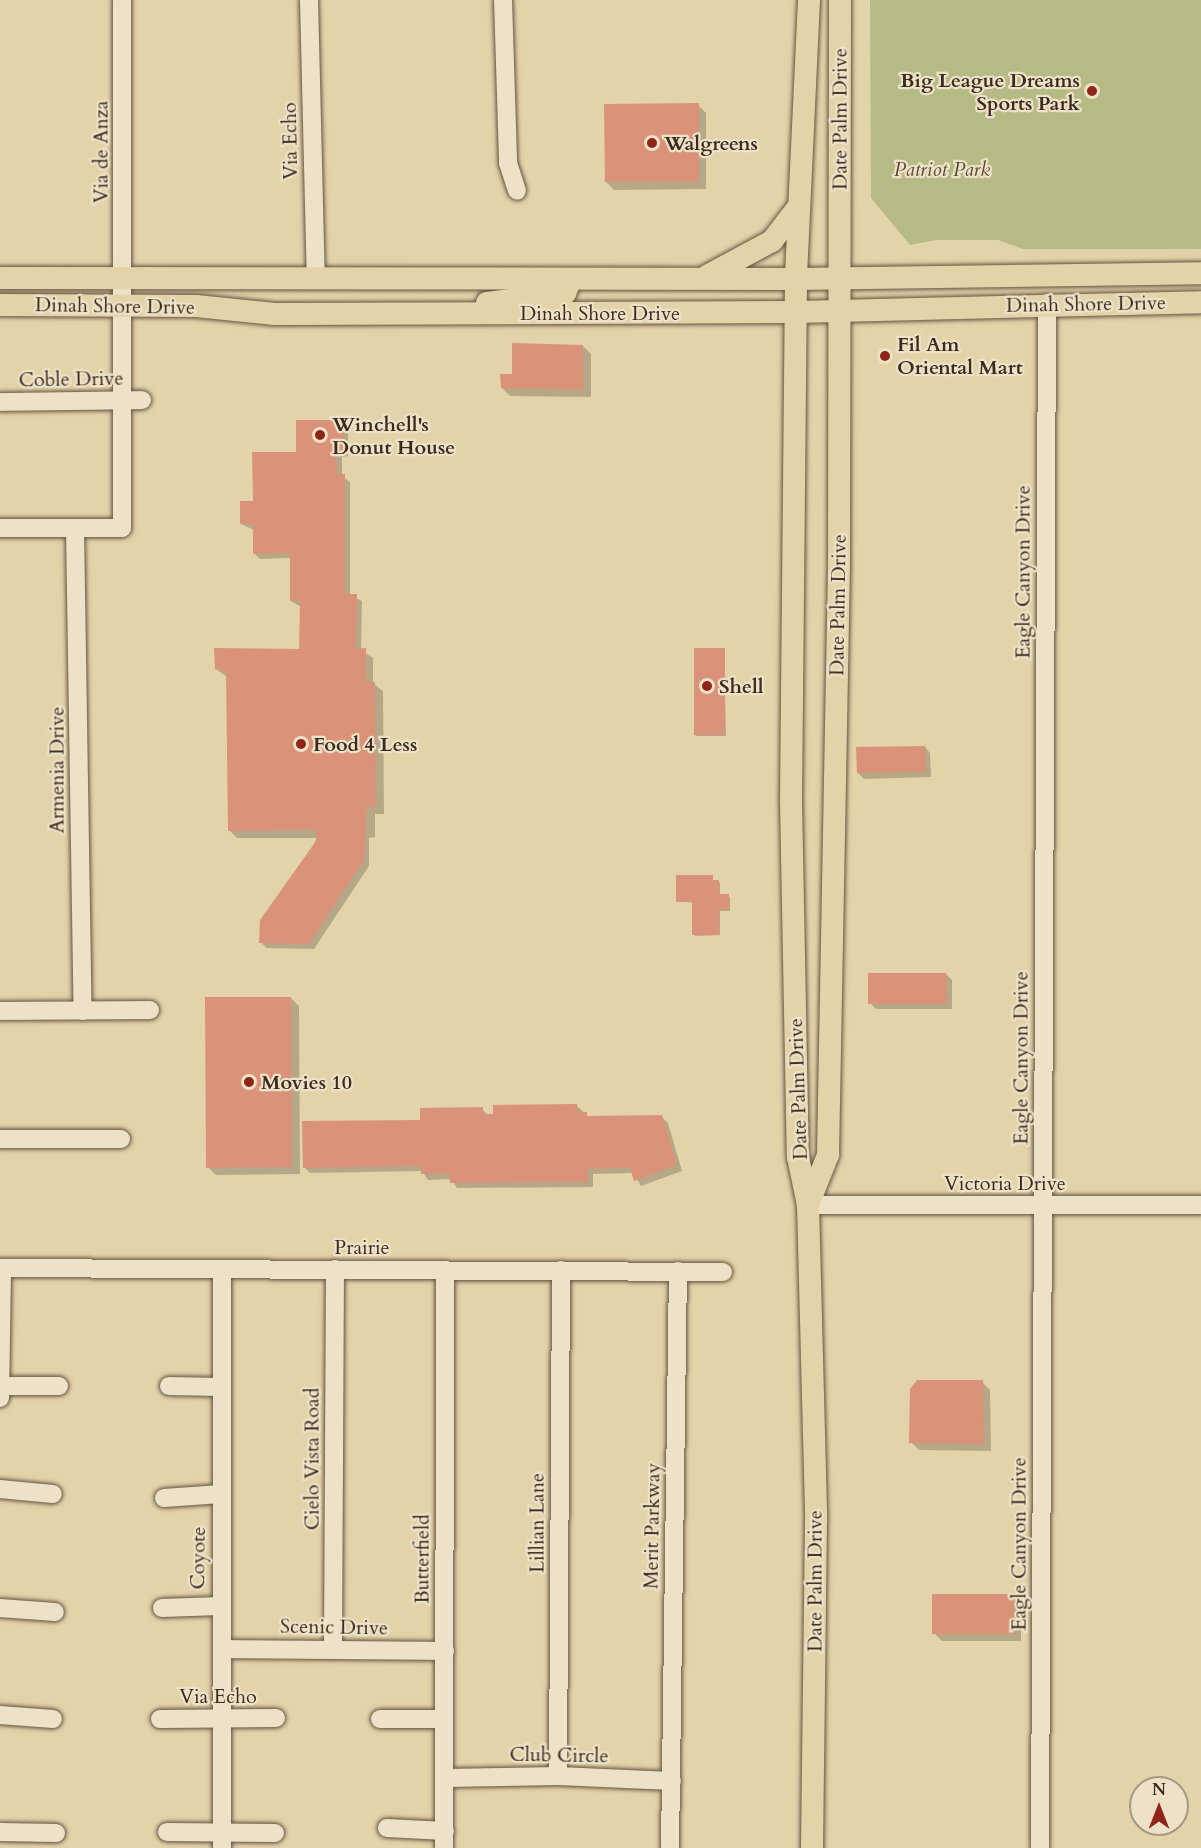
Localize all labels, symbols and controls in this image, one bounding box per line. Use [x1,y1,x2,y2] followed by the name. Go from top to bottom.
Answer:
[828,48,852,190] street label: Date Palm Drive
[900,68,1080,115] place label: Big League Dreams Sports Park
[1085,84,1099,98] marker: Big League Dreams Sports Park
[89,101,113,203] street label: Via de Anza
[277,102,303,180] street label: Via Echo
[664,131,758,155] place label: Walgreens
[645,136,659,150] marker: Walgreens
[894,157,990,181] park label: Patriot Park
[1006,291,1166,317] street label: Dinah Shore Drive
[35,293,195,319] street label: Dinah Shore Drive
[520,301,680,325] street label: Dinah Shore Drive
[897,332,1023,379] place label: Fil Am Oriental Mart
[878,349,892,363] marker: Fil Am Oriental Mart
[18,366,124,392] street label: Coble Drive
[332,412,455,459] place label: Winchell's Donut House
[313,428,327,442] marker: Winchell's Donut House
[1011,485,1035,659] street label: Eagle Canyon Drive
[825,534,851,676] street label: Date Palm Drive
[719,674,764,698] place label: Shell
[700,679,714,693] marker: Shell
[45,707,69,833] street label: Armenia Drive
[313,732,417,756] place label: Food 4 Less
[294,737,308,751] marker: Food 4 Less
[1009,971,1033,1145] street label: Eagle Canyon Drive
[784,1018,812,1160] street label: Date Palm Drive
[261,1070,352,1094] place label: Movies 10
[242,1075,256,1089] marker: Movies 10
[944,1171,1066,1195] street label: Victoria Drive
[334,1235,390,1259] street label: Prairie
[300,1388,324,1530] street label: Cielo Vista Road
[1007,1457,1031,1631] street label: Eagle Canyon Drive
[639,1463,665,1589] street label: Merit Parkway
[525,1473,549,1573] street label: Lillian Lane
[803,1510,827,1652] street label: Date Palm Drive
[410,1514,434,1604] street label: Butterfield
[185,1526,211,1590] street label: Coyote
[280,1614,388,1640] street label: Scenic Drive
[179,1684,257,1708] street label: Via Echo
[509,1742,609,1768] street label: Club Circle
[1129,1776,1189,1836] north arrow
[1152,1779,1166,1801] text: N

